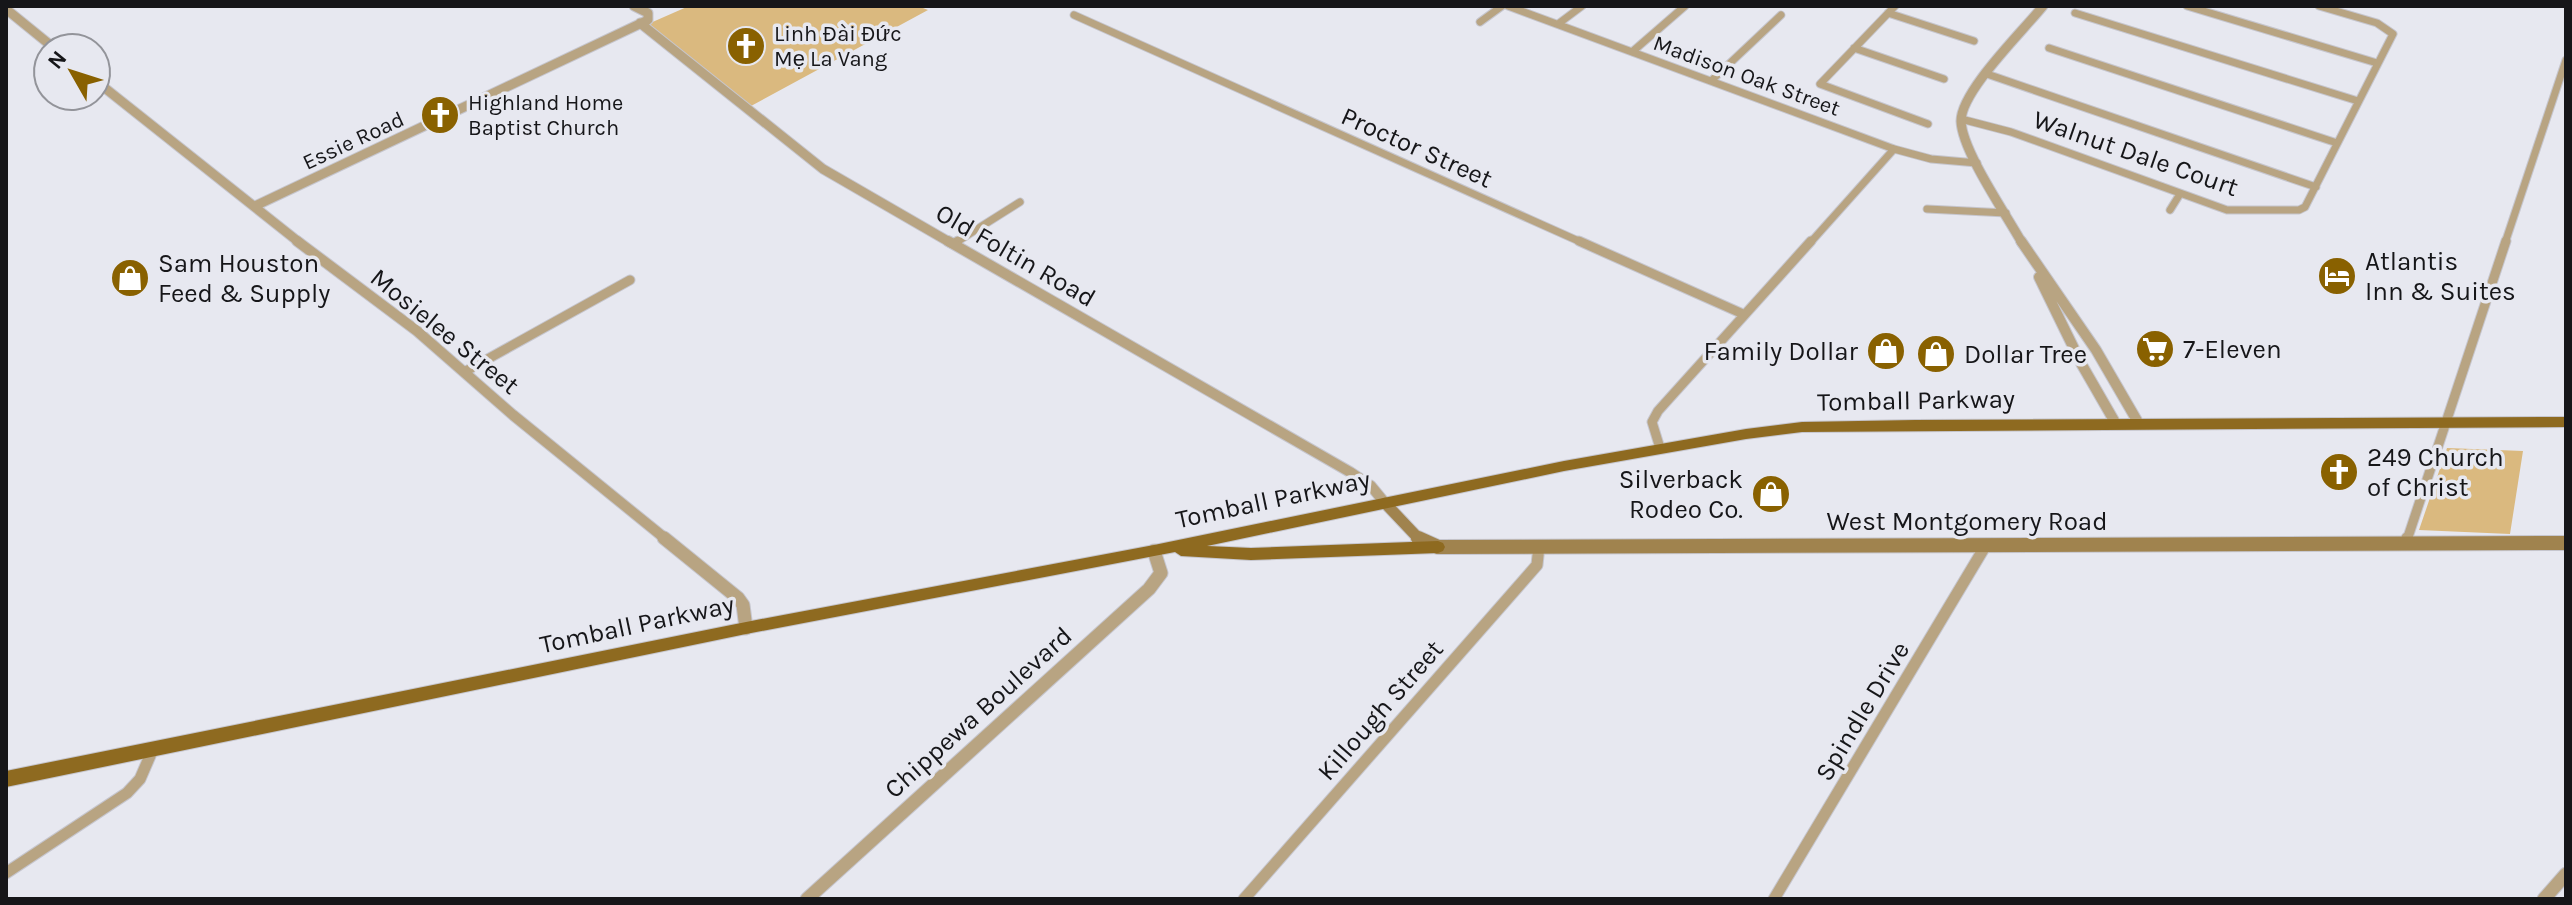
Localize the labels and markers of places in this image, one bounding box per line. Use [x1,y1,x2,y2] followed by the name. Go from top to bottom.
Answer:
[774,21,902,72] place label: Linh Đài Đức Mẹ La Vang
[725,25,767,67] church icon: Linh Đài Đức Mẹ La Vang
[468,90,623,141] place label: Highland Home Baptist Church
[419,94,461,136] church icon: Highland Home Baptist Church
[2365,246,2516,307] place label: Atlantis Inn & Suites
[158,248,330,309] place label: Sam Houston Feed & Supply
[2316,255,2358,297] hotel icon: Atlantis Inn & Suites
[109,257,151,299] shop icon: Sam Houston Feed & Supply
[2134,328,2176,370] supermarket icon: 7-Eleven
[1865,330,1907,372] shop icon: Family Dollar
[1915,333,1957,375] shop icon: Dollar Tree
[2183,334,2282,365] place label: 7-Eleven
[1703,336,1859,367] place label: Family Dollar
[1964,339,2087,370] place label: Dollar Tree
[2367,442,2504,503] place label: 249 Church of Christ
[2318,451,2360,493] church icon: 249 Church of Christ
[1619,464,1743,525] place label: Silverback Rodeo Co.
[1750,473,1792,515] shop icon: Silverback Rodeo Co.

